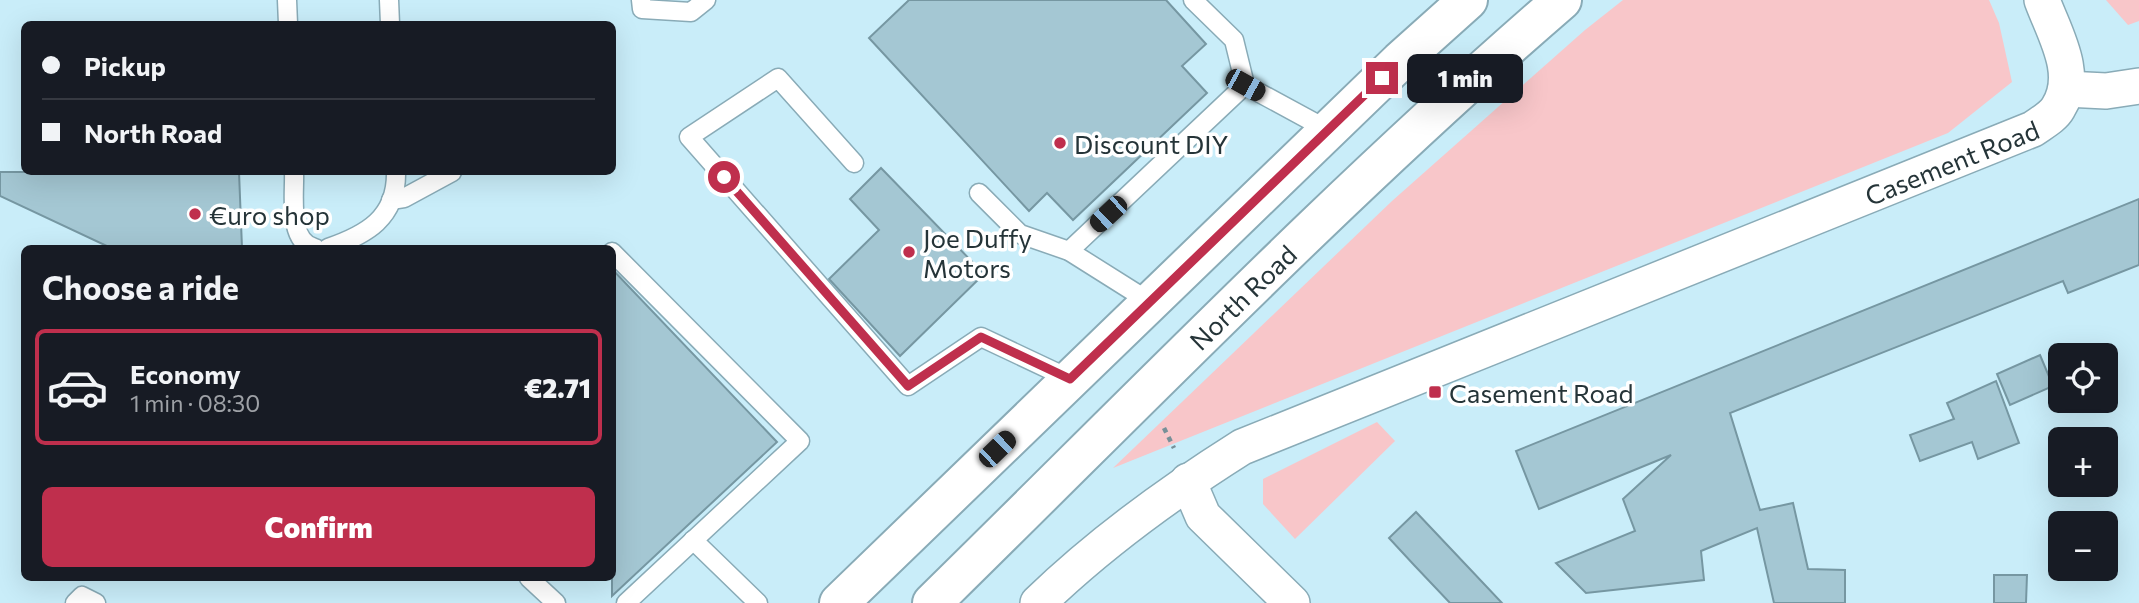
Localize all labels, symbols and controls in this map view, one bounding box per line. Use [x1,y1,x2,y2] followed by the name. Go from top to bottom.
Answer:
[84,50,166,81] text: Pickup
[1406,54,1522,102] callout: 1 min
[1366,62,1398,94] route end
[1437,64,1493,92] text: 1 min
[1222,66,1269,104] car
[1860,113,2043,211] street label: Casement Road
[84,117,222,148] text: North Road
[1074,128,1229,159] place label: Discount DIY
[1052,135,1068,151] marker: Discount DIY
[708,161,740,193] route start
[1086,192,1131,236] car
[209,199,330,230] place label: €uro shop
[187,206,203,222] marker: €uro shop
[923,222,1032,283] place label: Joe Duffy Motors
[1182,238,1302,356] street label: North Road
[901,244,917,260] marker: Joe Duffy Motors
[42,267,239,307] text: Choose a ride
[2048,343,2118,581] map controls
[2048,343,2118,413] button: locate
[46,356,109,419] icon: car
[130,358,241,389] text: Economy
[524,372,591,403] text: €2.71
[1449,377,1634,408] place label: Casement Road
[1427,384,1443,400] marker: Casement Road
[130,389,260,417] text: 1 min · 08:30
[975,427,1020,471] car
[2048,427,2118,497] button: +
[42,487,595,567] button: Confirm
[2048,511,2118,581] button: −

